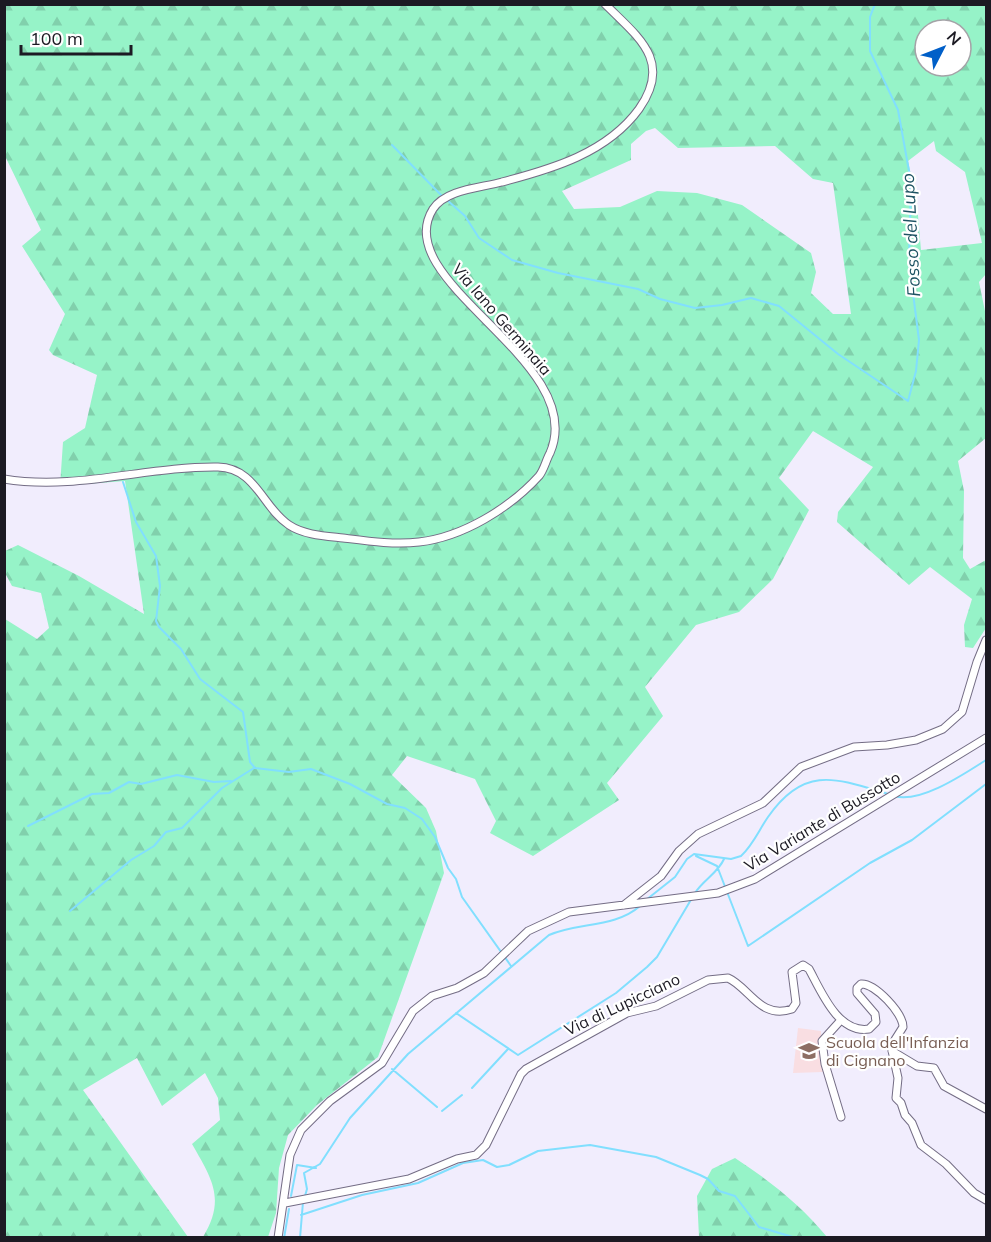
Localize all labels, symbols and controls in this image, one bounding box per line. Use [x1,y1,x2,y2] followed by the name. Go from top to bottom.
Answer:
[21,18,130,56] scale bar
[913,18,973,78] north arrow
[30,27,83,50] text: 100 m
[943,27,966,49] text: N
[896,173,925,297] water label: Fosso del Lupo
[448,259,556,379] street label: Via Iano Germinaia
[740,767,904,875] street label: Via Variante di Bussotto
[561,968,683,1040] street label: Via di Lupicciano
[826,1032,969,1070] place label: Scuola dell'Infanzia di Cignano
[797,1039,821,1063] school or university icon: Scuola dell'Infanzia di Cignano

